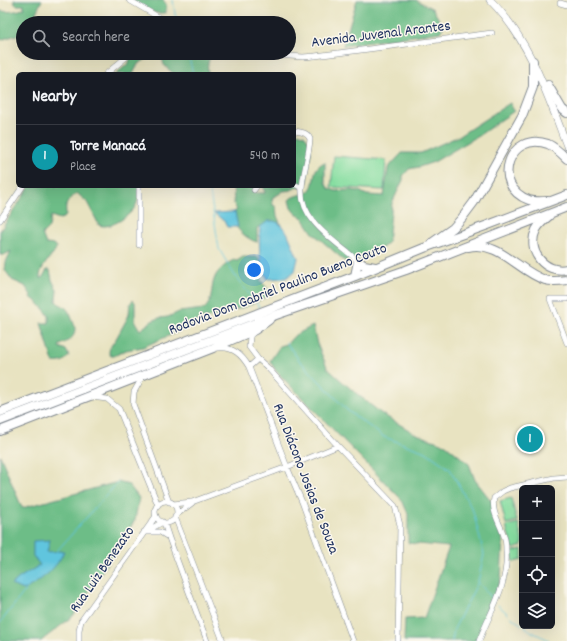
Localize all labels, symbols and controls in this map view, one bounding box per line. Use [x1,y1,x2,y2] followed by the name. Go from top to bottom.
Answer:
[16,16,296,60] search box
[310,16,452,54] street label: Avenida Juvenal Arantes
[30,27,52,49] icon: search
[62,27,130,49] text: Search here
[32,86,76,110] text: Nearby
[70,136,146,158] text: Torre Manacá
[44,147,46,166] text: 1
[250,147,280,166] text: 540 m
[70,158,96,177] text: Place
[166,238,391,342] street label: Rodovia Dom Gabriel Paulino Bueno Couto
[244,260,264,280] your location
[266,401,344,558] street label: Rua Diácono Josias de Souza
[517,424,543,454] pin: 1
[519,485,555,629] map controls
[519,485,555,521] button: +
[519,521,555,557] button: −
[65,522,141,618] street label: Rua Luiz Benezato
[519,557,555,593] button: locate
[519,593,555,629] button: layers

